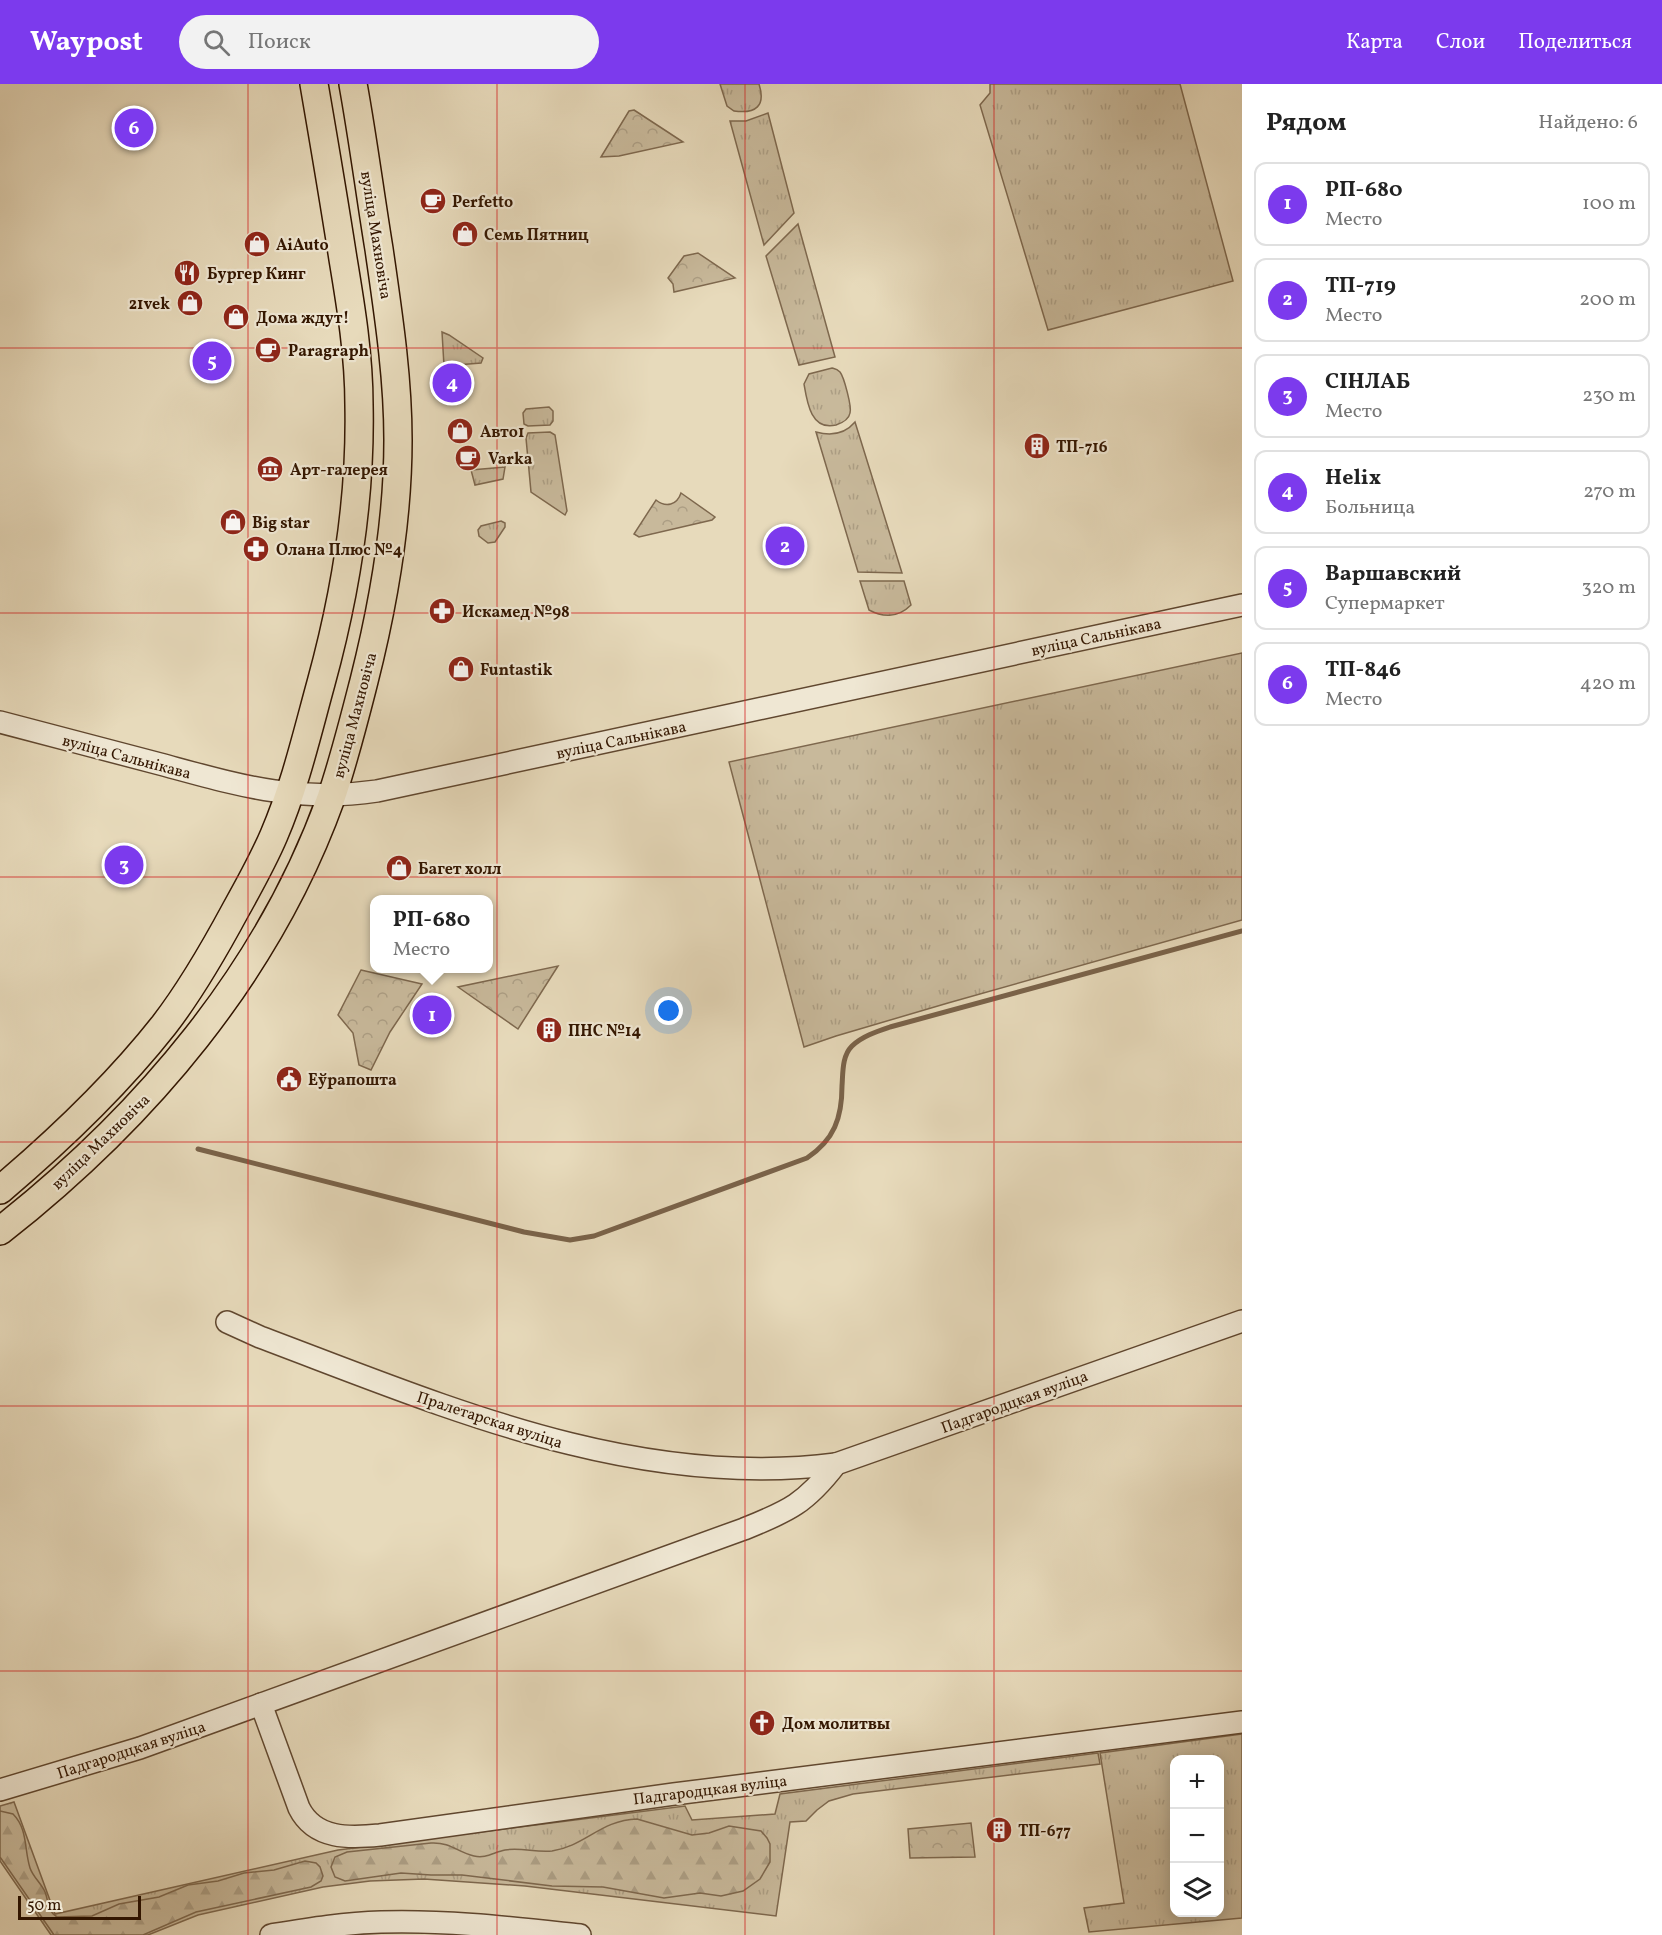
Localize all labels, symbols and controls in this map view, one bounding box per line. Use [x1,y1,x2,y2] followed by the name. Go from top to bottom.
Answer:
[179,15,599,69] search box
[30,23,143,62] text: Waypost
[200,26,233,59] icon: search
[248,27,311,58] text: Поиск
[1346,28,1403,57] text: Карта
[1436,28,1485,57] text: Слои
[1518,28,1632,57] text: Поделиться
[1266,105,1346,141] text: Рядом
[114,106,154,150] pin: 6
[1538,109,1638,137] text: Найдено: 6
[354,170,396,301] street label: вуліца Махновіча
[1325,175,1403,206] text: РП-680
[418,186,448,216] cafe icon: Perfetto
[1283,190,1292,218] text: 1
[1582,190,1636,218] text: 100 m
[452,192,513,214] place label: Perfetto
[1325,206,1382,234] text: Место
[450,219,480,249] shop icon: Семь Пятниц
[484,225,589,247] place label: Семь Пятниц
[242,229,272,259] shop icon: AiAuto
[276,235,329,257] place label: AiAuto
[172,258,202,288] restaurant icon: Бургер Кинг
[207,264,306,286] place label: Бургер Кинг
[1325,271,1396,302] text: ТП-719
[1282,286,1293,314] text: 2
[1579,286,1636,314] text: 200 m
[175,288,205,318] shop icon: 21vek
[129,294,170,316] place label: 21vek
[221,302,251,332] shop icon: Дома ждут!
[1325,302,1382,330] text: Место
[256,308,349,330] place label: Дома ждут!
[253,335,283,365] cafe icon: Paragraph
[192,338,232,384] pin: 5
[288,341,369,363] place label: Paragraph
[432,360,472,406] pin: 4
[1325,367,1410,398] text: СІНЛАБ
[1282,382,1293,410] text: 3
[1582,382,1636,410] text: 230 m
[1325,398,1382,426] text: Место
[445,416,475,446] shop icon: Авто1
[480,422,524,444] place label: Авто1
[1022,431,1052,461] building icon: ТП-716
[1056,437,1108,459] place label: ТП-716
[453,443,483,473] cafe icon: Varka
[488,449,533,471] place label: Varka
[255,454,285,484] museum icon: Арт-галерея
[290,460,388,482] place label: Арт-галерея
[1325,463,1381,494] text: Helix
[1281,478,1294,506] text: 4
[1583,478,1636,506] text: 270 m
[1325,494,1415,522] text: Больница
[218,507,248,537] shop icon: Big star
[252,513,310,535] place label: Big star
[766,524,804,568] pin: 2
[241,534,271,564] pharmacy icon: Олана Плюс №4
[276,540,403,562] place label: Олана Плюс №4
[1325,559,1461,590] text: Варшавский
[1283,574,1292,602] text: 5
[1581,574,1636,602] text: 320 m
[1325,590,1445,618] text: Супермаркет
[427,596,457,626] pharmacy icon: Искамед №98
[462,602,570,624] place label: Искамед №98
[1029,613,1163,662] street label: вуліца Сальнікава
[329,650,383,781] street label: вуліца Махновіча
[446,654,476,684] shop icon: Funtastik
[1325,655,1401,686] text: ТП-846
[480,660,553,682] place label: Funtastik
[1282,670,1293,698] text: 6
[1580,670,1636,698] text: 420 m
[1325,686,1382,714] text: Место
[554,716,688,765] street label: вуліца Сальнікава
[60,730,193,786] street label: вуліца Сальнікава
[104,842,144,888] pin: 3
[384,853,414,883] shop icon: Багет холл
[418,859,502,881] place label: Багет холл
[370,895,493,973] popup
[393,905,470,936] text: РП-680
[393,936,450,964] text: Место
[412,992,452,1038] pin: 1
[654,996,683,1025] your location
[534,1015,564,1045] building icon: ПНС №14
[568,1021,641,1043] place label: ПНС №14
[274,1064,304,1094] public building icon: Еўрапошта
[308,1070,397,1092] place label: Еўрапошта
[47,1090,156,1195] street label: вуліца Махновіча
[938,1366,1091,1440] street label: Падгародцкая вуліца
[414,1387,565,1455] street label: Пралетарская вуліца
[747,1708,777,1738] church icon: Дом молитвы
[782,1714,890,1736] place label: Дом молитвы
[54,1716,209,1785] street label: Падгародцкая вуліца
[1170,1755,1224,1917] map controls
[1170,1755,1224,1809] button: +
[632,1771,789,1811] street label: Падгародцкая вуліца
[1170,1809,1224,1863] button: −
[984,1815,1014,1845] building icon: ТП-677
[1018,1821,1071,1843] place label: ТП-677
[1170,1863,1224,1917] button: layers
[18,1893,141,1920] scale bar
[27,1895,61,1917] text: 50 m

